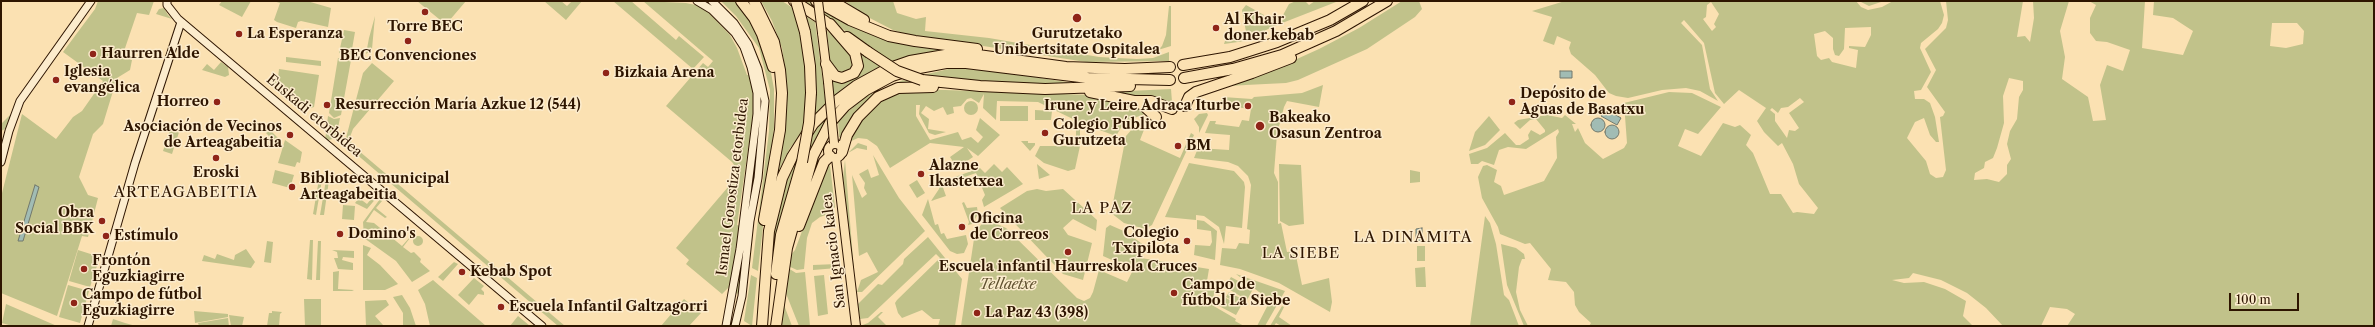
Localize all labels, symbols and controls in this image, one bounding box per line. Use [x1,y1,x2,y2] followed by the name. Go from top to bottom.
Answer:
[420,7,430,17] marker: Torre BEC
[1071,12,1083,24] marker: Gurutzetako Unibertsitate Ospitalea
[1224,12,1314,44] place label: Al Khair doner kebab
[387,19,463,35] place label: Torre BEC
[1211,23,1221,33] marker: Al Khair doner kebab
[247,26,343,42] place label: La Esperanza
[994,26,1160,58] place label: Gurutzetako Unibertsitate Ospitalea
[234,29,244,39] marker: La Esperanza
[403,36,413,46] marker: BEC Convenciones
[101,46,200,62] place label: Haurren Alde
[340,48,476,64] place label: BEC Convenciones
[88,49,98,59] marker: Haurren Alde
[64,64,140,96] place label: Iglesia evangélica
[614,65,715,81] place label: Bizkaia Arena
[601,68,611,78] marker: Bizkaia Arena
[263,71,365,161] street label: Euskadi etorbidea
[51,75,61,85] marker: Iglesia evangélica
[1520,86,1645,118] place label: Depósito de Aguas de Basatxu
[157,94,209,110] place label: Horreo
[212,97,222,107] marker: Horreo
[335,97,581,113] place label: Resurrección María Azkue 12 (544)
[714,97,752,277] street label: Ismael Gorostiza etorbidea
[1507,97,1517,107] marker: Depósito de Aguas de Basatxu
[1044,98,1240,114] place label: Irune y Leire Adraca Iturbe
[322,100,332,110] marker: Resurrección María Azkue 12 (544)
[1243,101,1253,111] marker: Irune y Leire Adraca Iturbe
[1269,110,1382,142] place label: Bakeako Osasun Zentroa
[1053,117,1166,150] place label: Colegio Público Gurutzeta
[124,119,282,152] place label: Asociación de Vecinos de Arteagabeitia
[1254,120,1266,132] marker: Bakeako Osasun Zentroa
[1040,128,1050,138] marker: Colegio Público Gurutzeta
[285,130,295,140] marker: Asociación de Vecinos de Arteagabeitia
[1186,138,1211,154] place label: BM
[1173,141,1183,151] marker: BM
[211,153,221,163] marker: Eroski
[929,158,1003,190] place label: Alazne Ikastetxea
[193,165,239,181] place label: Eroski
[916,169,926,179] marker: Alazne Ikastetxea
[300,171,450,204] place label: Biblioteca municipal Arteagabeitia
[287,182,297,192] marker: Biblioteca municipal Arteagabeitia
[114,184,258,202] district label: ARTEAGABEITIA
[819,193,849,309] street label: San Ignacio kalea
[1071,200,1133,218] district label: LA PAZ
[15,205,94,238] place label: Obra Social BBK
[970,211,1049,244] place label: Oficina de Correos
[97,216,107,226] marker: Obra Social BBK
[957,222,967,232] marker: Oficina de Correos
[1112,225,1179,258] place label: Colegio Txipilota
[348,226,416,242] place label: Domino's
[114,228,178,244] place label: Estímulo
[335,229,345,239] marker: Domino's
[1353,229,1473,247] district label: LA DINAMITA
[101,231,111,241] marker: Estímulo
[1182,236,1192,246] marker: Colegio Txipilota
[1262,245,1340,263] district label: LA SIEBE
[1063,247,1073,257] marker: Escuela infantil Haurreskola Cruces
[92,253,185,286] place label: Frontón Eguzkiagirre
[939,259,1197,275] place label: Escuela infantil Haurreskola Cruces
[79,264,89,274] marker: Frontón Eguzkiagirre
[470,264,552,280] place label: Kebab Spot
[457,267,467,277] marker: Kebab Spot
[980,277,1036,293] park label: Tellaetxe
[1182,277,1290,310] place label: Campo de fútbol La Siebe
[2231,285,2301,311] scale bar
[82,287,202,320] place label: Campo de fútbol Eguzkiagirre
[1169,288,1179,298] marker: Campo de fútbol La Siebe
[2236,292,2271,307] text: 100 m
[69,298,79,308] marker: Campo de fútbol Eguzkiagirre
[509,299,708,315] place label: Escuela Infantil Galtzagorri
[496,302,506,312] marker: Escuela Infantil Galtzagorri
[985,305,1088,321] place label: La Paz 43 (398)
[972,308,982,318] marker: La Paz 43 (398)

